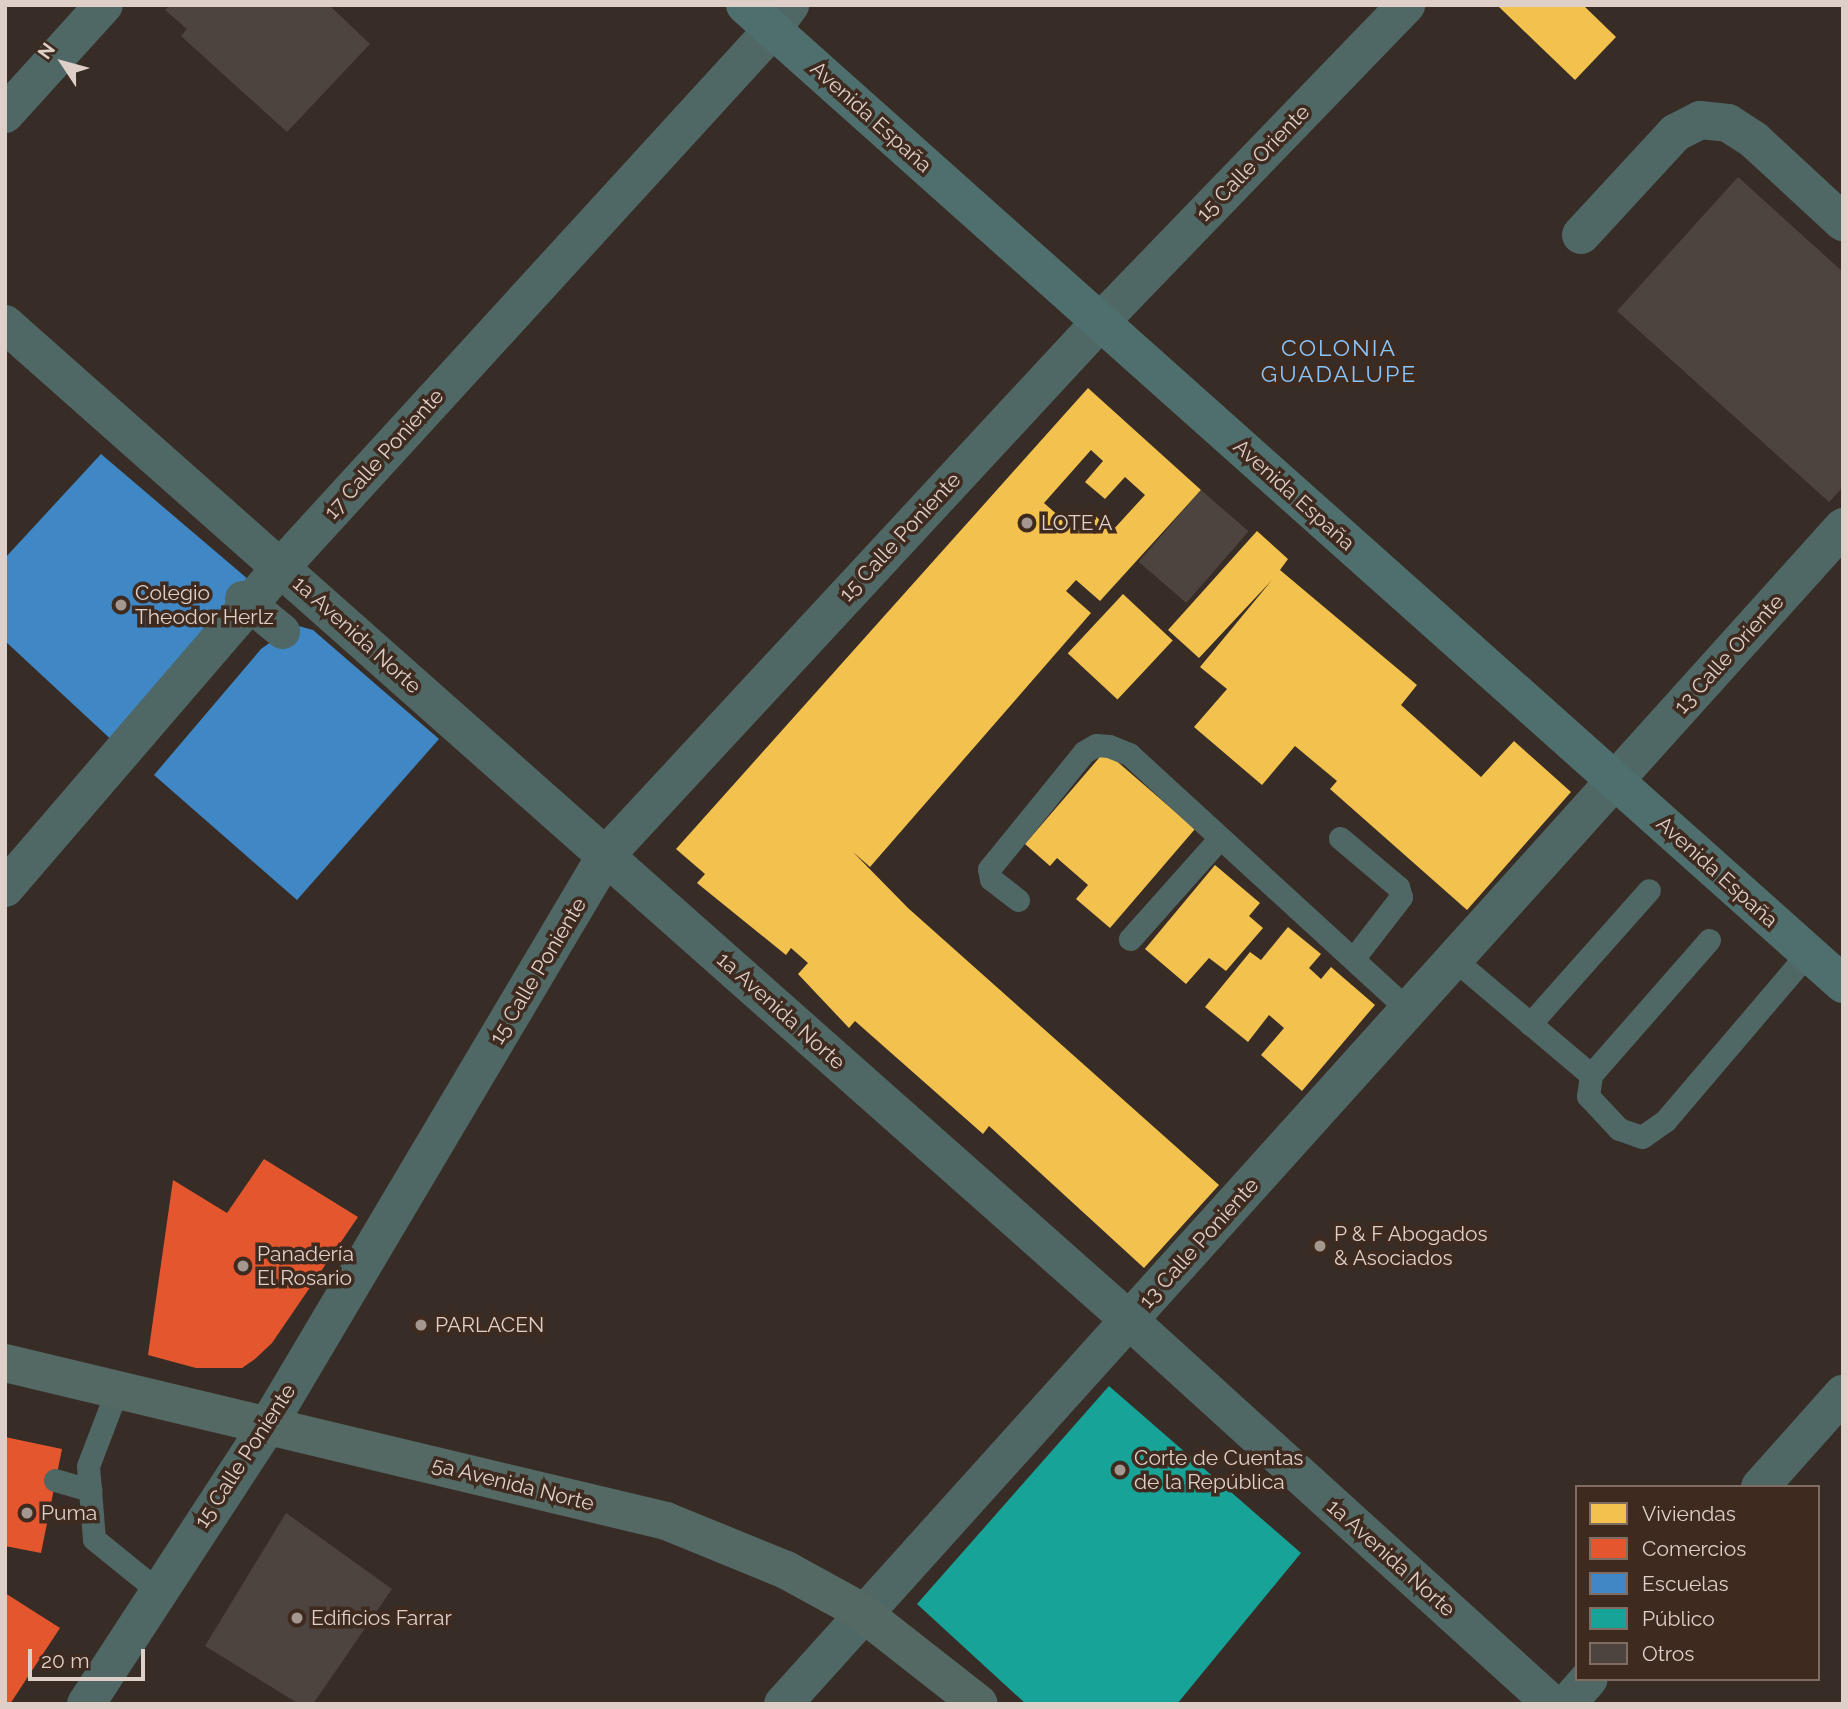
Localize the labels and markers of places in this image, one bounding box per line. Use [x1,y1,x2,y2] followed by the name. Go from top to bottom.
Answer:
[1041,510,1113,536] place label: LOTE A
[1019,515,1035,531] marker: LOTE A
[135,580,274,630] place label: Colegio Theodor Herlz
[113,597,129,613] marker: Colegio Theodor Herlz
[1334,1221,1489,1271] place label: P & F Abogados & Asociados
[1312,1238,1328,1254] marker: P & F Abogados & Asociados
[257,1241,354,1291] place label: Panadería El Rosario
[235,1258,251,1274] marker: Panadería El Rosario
[435,1312,544,1338] place label: PARLACEN
[413,1317,429,1333] marker: PARLACEN
[1134,1445,1304,1495] place label: Corte de Cuentas de la República
[1112,1462,1128,1478] marker: Corte de Cuentas de la República
[41,1500,97,1526] place label: Puma
[19,1505,35,1521] marker: Puma
[311,1605,452,1631] place label: Edificios Farrar
[289,1610,305,1626] marker: Edificios Farrar

